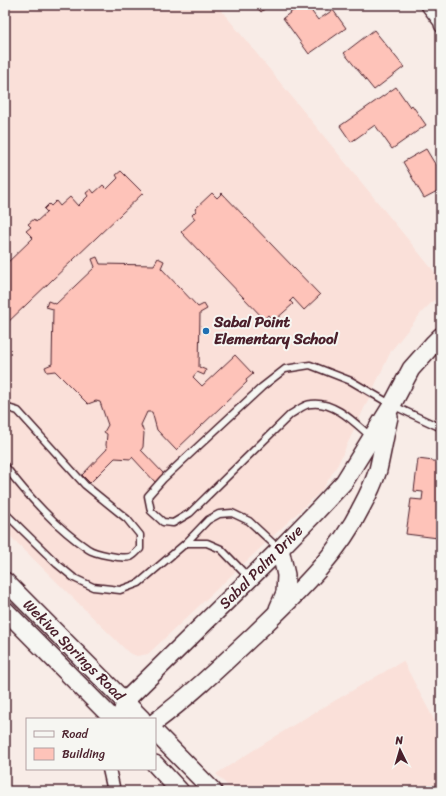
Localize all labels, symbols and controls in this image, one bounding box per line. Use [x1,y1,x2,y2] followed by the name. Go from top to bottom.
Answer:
[213,309,339,352] place label: Sabal Point Elementary School
[201,326,211,336] marker: Sabal Point Elementary School
[213,518,310,615] street label: Sabal Palm Drive
[17,593,132,708] street label: Wekiva Springs Road
[26,718,156,770] legend
[62,723,89,745] text: Road
[380,730,420,770] north arrow
[394,731,404,750] text: N
[62,743,105,765] text: Building

